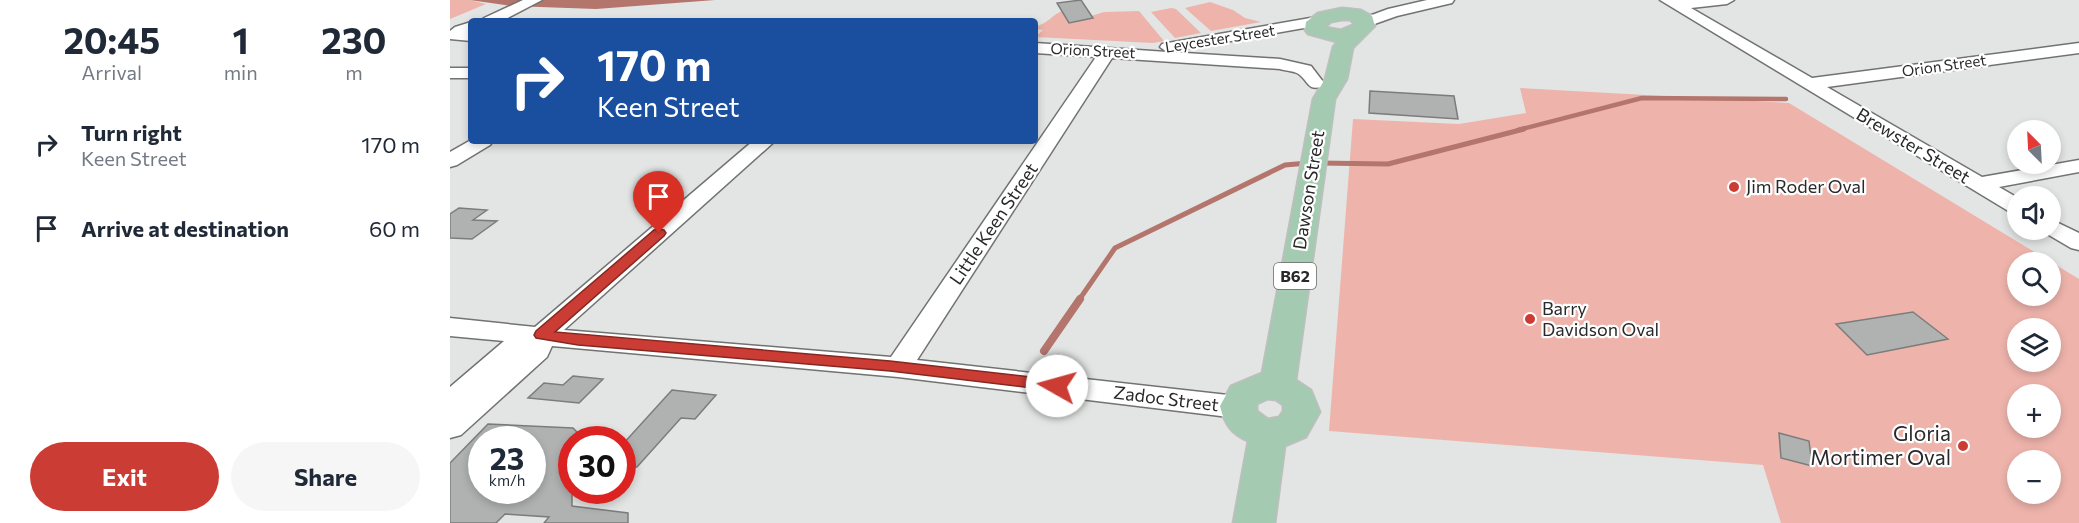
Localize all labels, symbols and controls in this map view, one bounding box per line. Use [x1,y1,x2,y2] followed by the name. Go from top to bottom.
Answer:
[63,17,160,61] text: 20:45
[233,17,249,61] text: 1
[321,17,387,61] text: 230
[1164,20,1276,56] street label: Leycester Street
[597,38,711,90] text: 170 m
[1050,39,1136,61] street label: Orion Street
[498,42,576,120] icon: right
[1901,50,1987,80] street label: Orion Street
[82,60,142,84] text: Arrival
[224,60,258,84] text: min
[345,60,363,84] text: m
[597,90,740,123] text: Keen Street
[1853,103,1974,188] street label: Brewster Street
[81,119,182,146] text: Turn right
[2007,120,2061,174] north arrow
[2007,120,2061,504] map controls
[30,128,63,161] icon: right
[1288,129,1328,251] street label: Dawson Street
[361,131,420,158] text: 170 m
[81,146,187,170] text: Keen Street
[944,158,1042,289] street label: Little Keen Street
[633,171,684,233] pin
[1746,175,1866,197] place label: Jim Roder Oval
[642,180,675,213] icon: arrive
[1727,180,1741,194] marker: Jim Roder Oval
[2007,186,2061,240] button: sound
[30,212,63,245] icon: arrive
[81,215,289,242] text: Arrive at destination
[369,215,420,242] text: 60 m
[2007,252,2061,306] button: search
[1274,263,1316,289] road number: B62
[1542,297,1659,340] place label: Barry Davidson Oval
[1523,312,1537,326] marker: Barry Davidson Oval
[2007,318,2061,372] button: layers
[1025,354,1089,418] position arrow
[1112,381,1220,415] street label: Zadoc Street
[2007,384,2061,438] button: +
[1810,420,1951,469] place label: Gloria Mortimer Oval
[558,426,636,504] speed limit sign: 30
[490,439,524,476] text: 23
[1956,439,1970,453] marker: Gloria Mortimer Oval
[30,442,219,511] button: Exit
[231,442,420,511] button: Share
[2007,450,2061,504] button: −
[489,471,525,489] text: km/h

